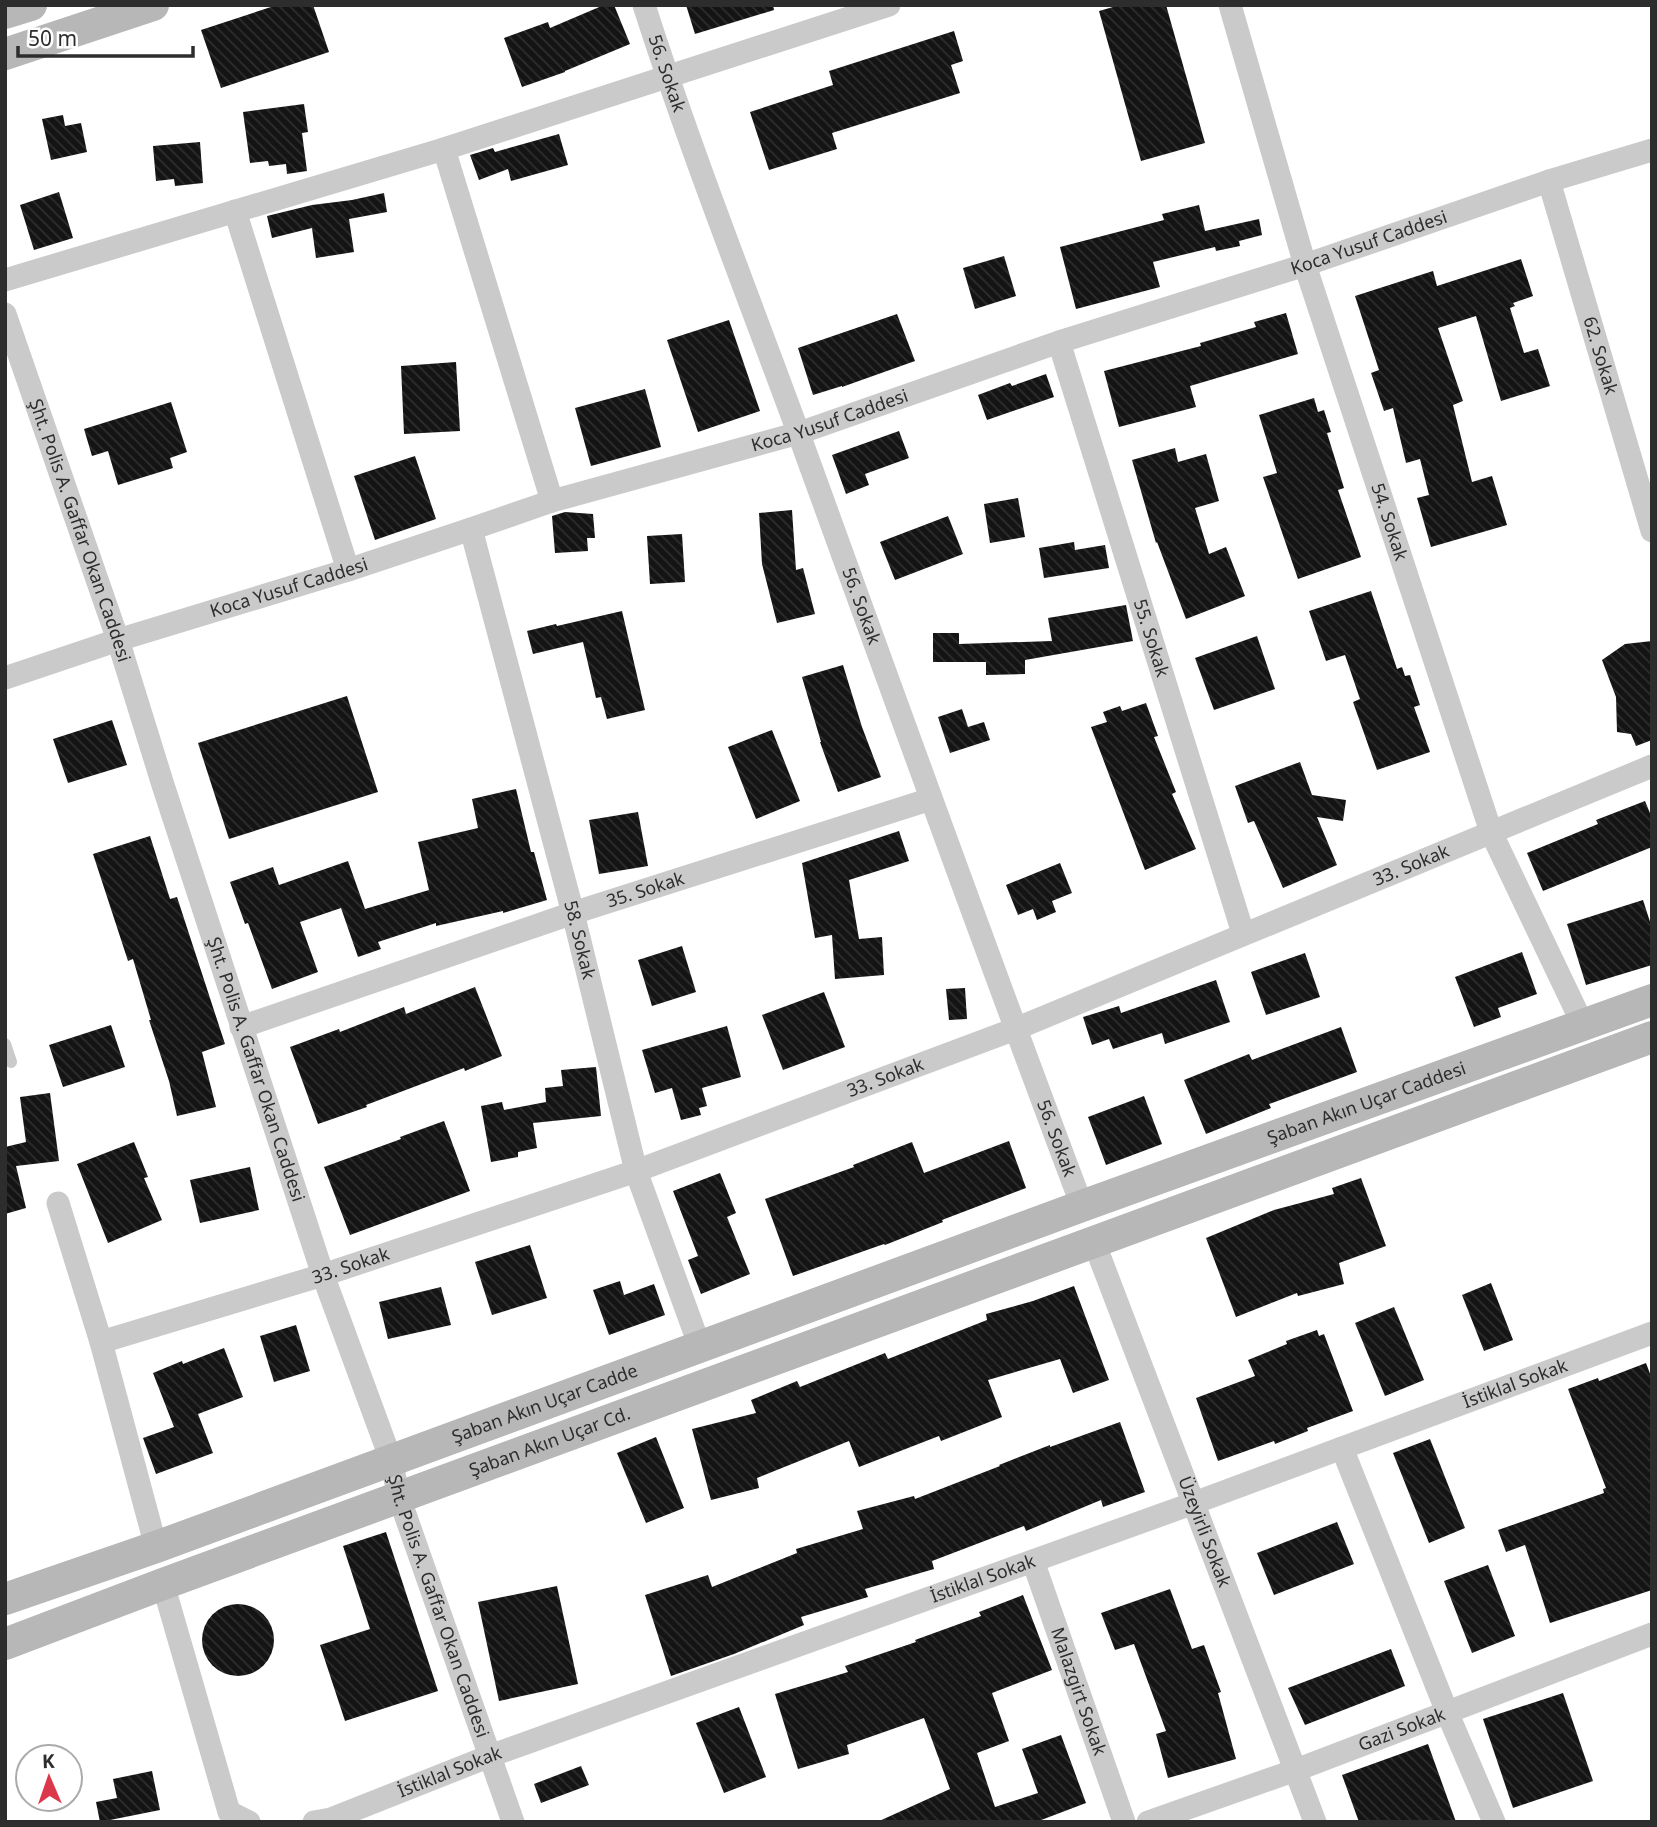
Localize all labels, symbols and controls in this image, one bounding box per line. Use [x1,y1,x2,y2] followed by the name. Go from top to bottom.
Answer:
[18,14,192,58] scale bar
[28,24,77,52] text: 50 m
[643,31,692,115] street label: 56. Sokak
[1287,204,1450,280] street label: Koca Yusuf Caddesi
[1579,313,1624,398] street label: 62. Sokak
[748,383,911,457] street label: Koca Yusuf Caddesi
[24,395,137,665] street label: Şht. Polis A. Gaffar Okan Caddesi
[1366,480,1414,564] street label: 54. Sokak
[207,551,371,622] street label: Koca Yusuf Caddesi
[837,564,887,648] street label: 56. Sokak
[1129,596,1176,680] street label: 55. Sokak
[1369,838,1453,891] street label: 33. Sokak
[603,865,687,913] street label: 35. Sokak
[559,898,602,982] street label: 58. Sokak
[202,934,311,1204] street label: Şht. Polis A. Gaffar Okan Caddesi
[843,1051,927,1102] street label: 33. Sokak
[1263,1055,1469,1149] street label: Şaban Akın Uçar Caddesi
[1032,1096,1083,1180] street label: 56. Sokak
[309,1241,393,1289] street label: 33. Sokak
[1459,1352,1571,1413] street label: İstiklal Sokak
[448,1358,641,1448] street label: Şaban Akın Uçar Cadde
[465,1400,633,1482] street label: Şaban Akın Uçar Cd.
[383,1472,495,1741] street label: Şht. Polis A. Gaffar Okan Caddesi
[1173,1472,1237,1591] street label: Üzeyirli Sokak
[927,1548,1039,1608] street label: İstiklal Sokak
[1046,1624,1113,1759] street label: Malazgirt Sokak
[1354,1701,1449,1756] street label: Gazi Sokak
[394,1740,505,1802] street label: İstiklal Sokak
[14,1743,84,1813] north arrow
[42,1748,56,1774] text: K

